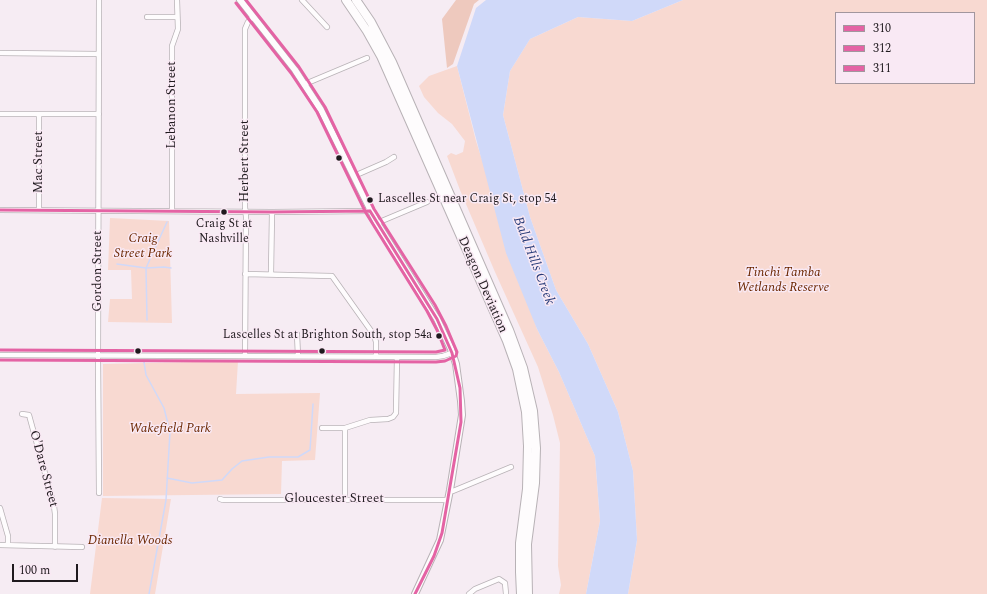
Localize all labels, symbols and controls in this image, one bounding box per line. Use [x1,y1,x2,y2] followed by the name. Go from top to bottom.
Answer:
[835,12,975,84] legend
[873,19,891,38] text: 310
[873,39,891,58] text: 312
[873,59,891,78] text: 311
[164,61,180,149] street label: Lebanon Street
[237,120,253,202] street label: Herbert Street
[31,131,47,193] street label: Mac Street
[334,153,344,163] unlabelled marker
[378,193,557,207] place label: Lascelles St near Craig St, stop 54
[365,195,375,205] marker: Lascelles St near Craig St, stop 54
[219,207,229,217] marker: Craig St at Nashville
[508,214,558,308] water label: Bald Hills Creek
[196,218,252,246] place label: Craig St at Nashville
[90,230,106,312] street label: Gordon Street
[114,231,172,262] park label: Craig Street Park
[454,234,510,336] street label: Deagon Deviation
[737,265,829,296] park label: Tinchi Tamba Wetlands Reserve
[223,329,432,343] place label: Lascelles St at Brighton South, stop 54a
[434,331,444,341] marker: Lascelles St at Brighton South, stop 54a
[133,346,143,356] unlabelled marker
[317,346,327,356] unlabelled marker
[129,421,211,437] park label: Wakefield Park
[25,429,61,509] street label: O'Dare Street
[284,491,384,507] street label: Gloucester Street
[88,533,172,549] park label: Dianella Woods
[14,556,80,582] scale bar
[19,561,50,580] text: 100 m

